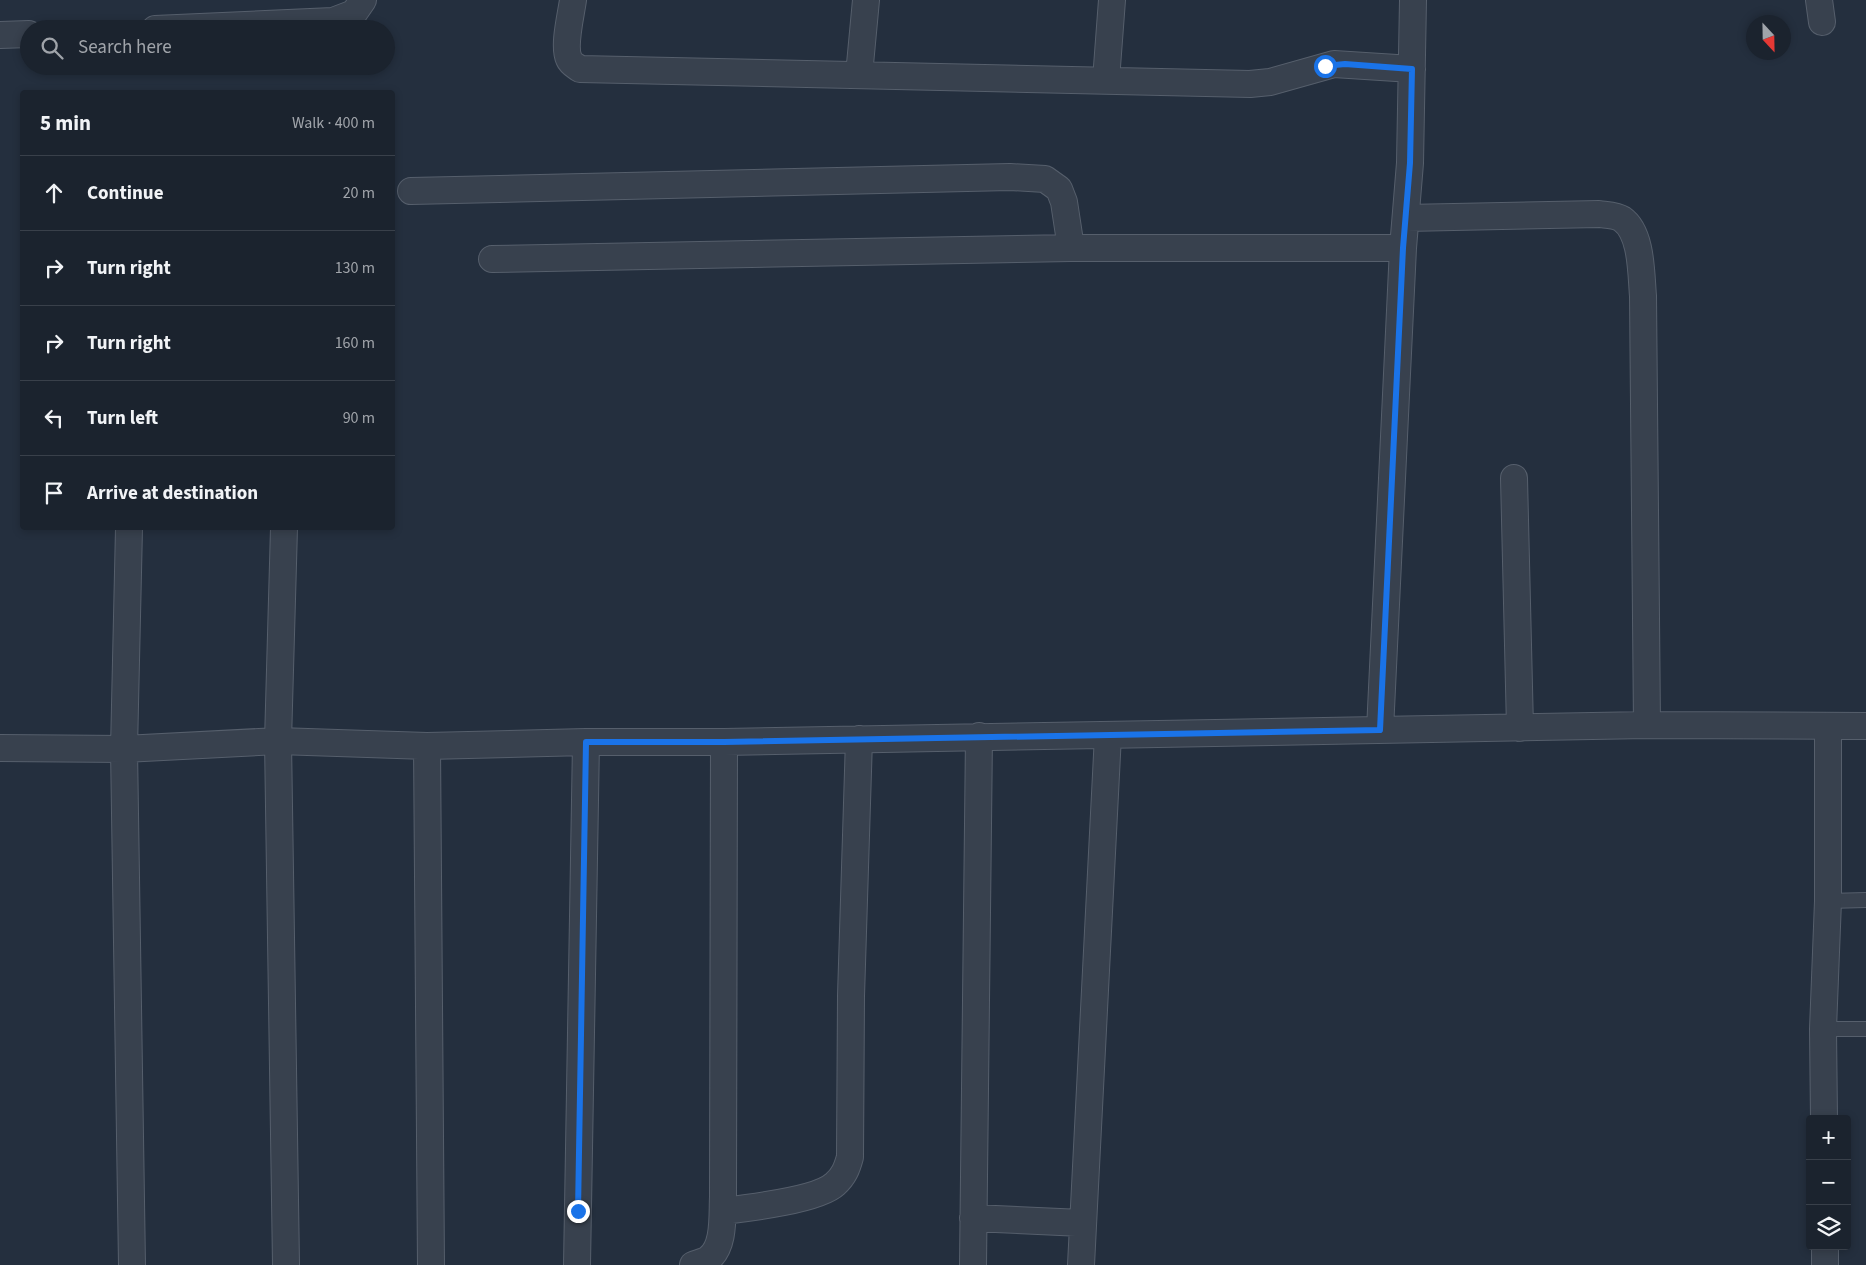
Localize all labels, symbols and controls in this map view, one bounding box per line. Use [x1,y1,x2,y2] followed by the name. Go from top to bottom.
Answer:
[1746,15,1791,60] north arrow
[20,20,395,75] search box
[38,34,66,62] icon: search
[78,34,172,61] text: Search here
[1314,55,1337,78] route start
[40,108,91,138] text: 5 min
[292,112,375,134] text: Walk · 400 m
[40,179,68,207] icon: ahead
[87,180,164,207] text: Continue
[343,182,375,204] text: 20 m
[40,254,68,282] icon: right
[87,255,171,282] text: Turn right
[335,257,375,279] text: 130 m
[40,329,68,357] icon: right
[87,330,171,357] text: Turn right
[335,332,375,354] text: 160 m
[40,404,68,432] icon: left
[87,405,158,432] text: Turn left
[343,407,375,429] text: 90 m
[40,479,68,507] icon: arrive
[87,480,258,507] text: Arrive at destination
[1806,1115,1851,1250] map controls
[1806,1115,1851,1160] button: +
[1806,1160,1851,1205] button: −
[567,1200,590,1223] route end
[1806,1205,1851,1250] button: layers

